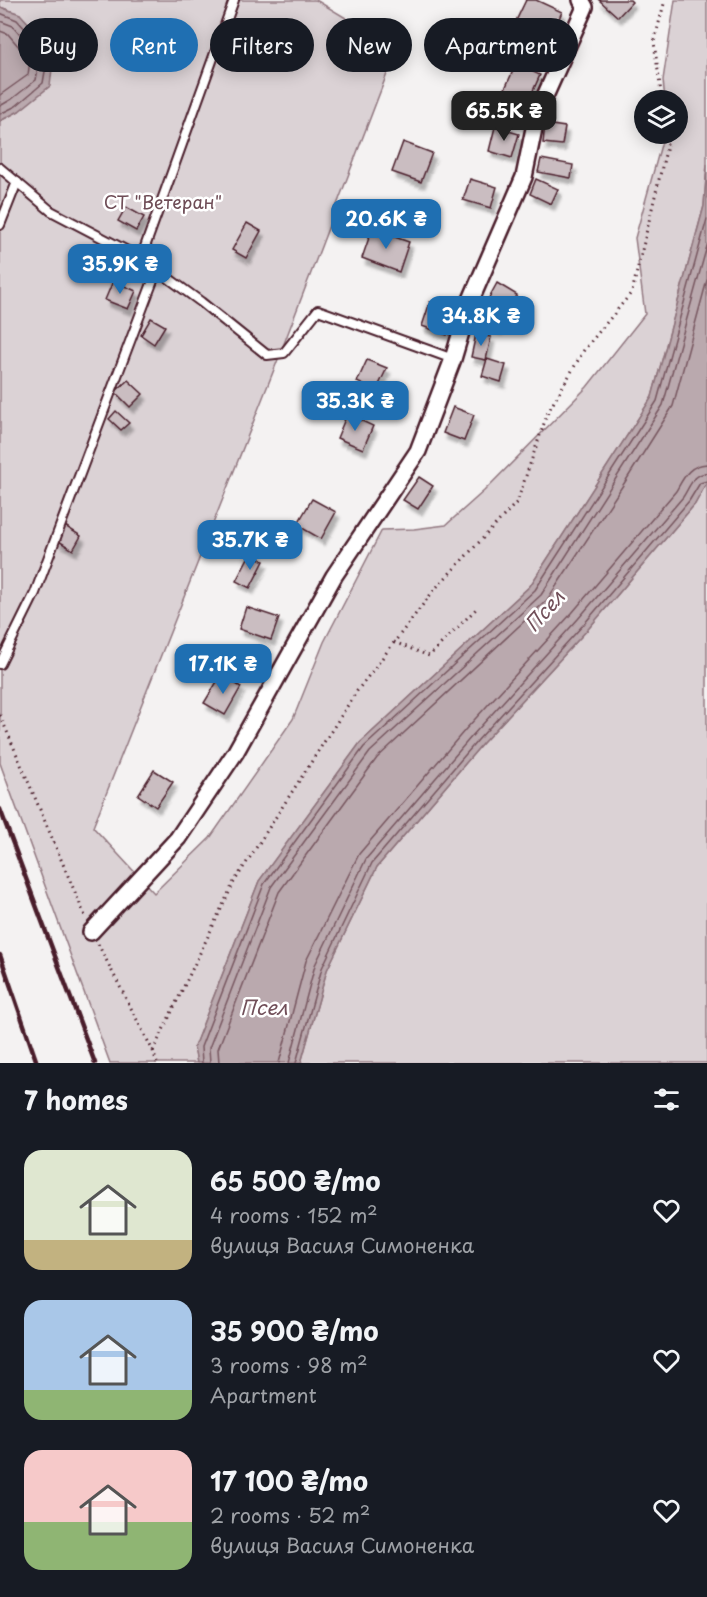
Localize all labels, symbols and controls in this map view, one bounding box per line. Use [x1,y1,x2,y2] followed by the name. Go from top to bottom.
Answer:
[18,18,98,72] chip: Buy
[110,18,198,72] chip: Rent
[210,18,314,72] chip: Filters
[326,18,412,72] chip: New
[424,18,578,72] chip: Apartment
[634,90,688,144] map controls
[634,90,688,144] button: layers
[449,91,559,142] pin: 65.5K ₴
[465,95,543,125] text: 65.5K ₴
[104,188,222,215] park label: СТ "Ветеран"
[331,199,441,250] pin: 20.6K ₴
[345,203,427,233] text: 20.6K ₴
[65,244,175,295] pin: 35.9K ₴
[82,248,158,278] text: 35.9K ₴
[426,296,536,347] pin: 34.8K ₴
[441,300,521,330] text: 34.8K ₴
[300,381,410,432] pin: 35.3K ₴
[316,385,394,415] text: 35.3K ₴
[195,520,305,571] pin: 35.7K ₴
[211,524,289,554] text: 35.7K ₴
[517,583,571,638] water label: Псел
[168,644,278,695] pin: 17.1K ₴
[189,648,257,678] text: 17.1K ₴
[240,992,288,1022] water label: Псел
[24,1080,128,1119] text: 7 homes
[650,1083,683,1116] icon: filters
[210,1161,381,1200] text: 65 500 ₴/mo
[72,1174,144,1246] icon: home
[650,1194,683,1227] icon: heart
[210,1200,378,1230] text: 4 rooms · 152 m²
[210,1230,474,1260] text: вулиця Василя Симоненка
[210,1311,378,1350] text: 35 900 ₴/mo
[72,1324,144,1396] icon: home
[650,1344,683,1377] icon: heart
[210,1350,368,1380] text: 3 rooms · 98 m²
[210,1380,317,1410] text: Apartment
[210,1461,368,1500] text: 17 100 ₴/mo
[72,1474,144,1546] icon: home
[650,1494,683,1527] icon: heart
[210,1500,370,1530] text: 2 rooms · 52 m²
[210,1530,474,1560] text: вулиця Василя Симоненка

